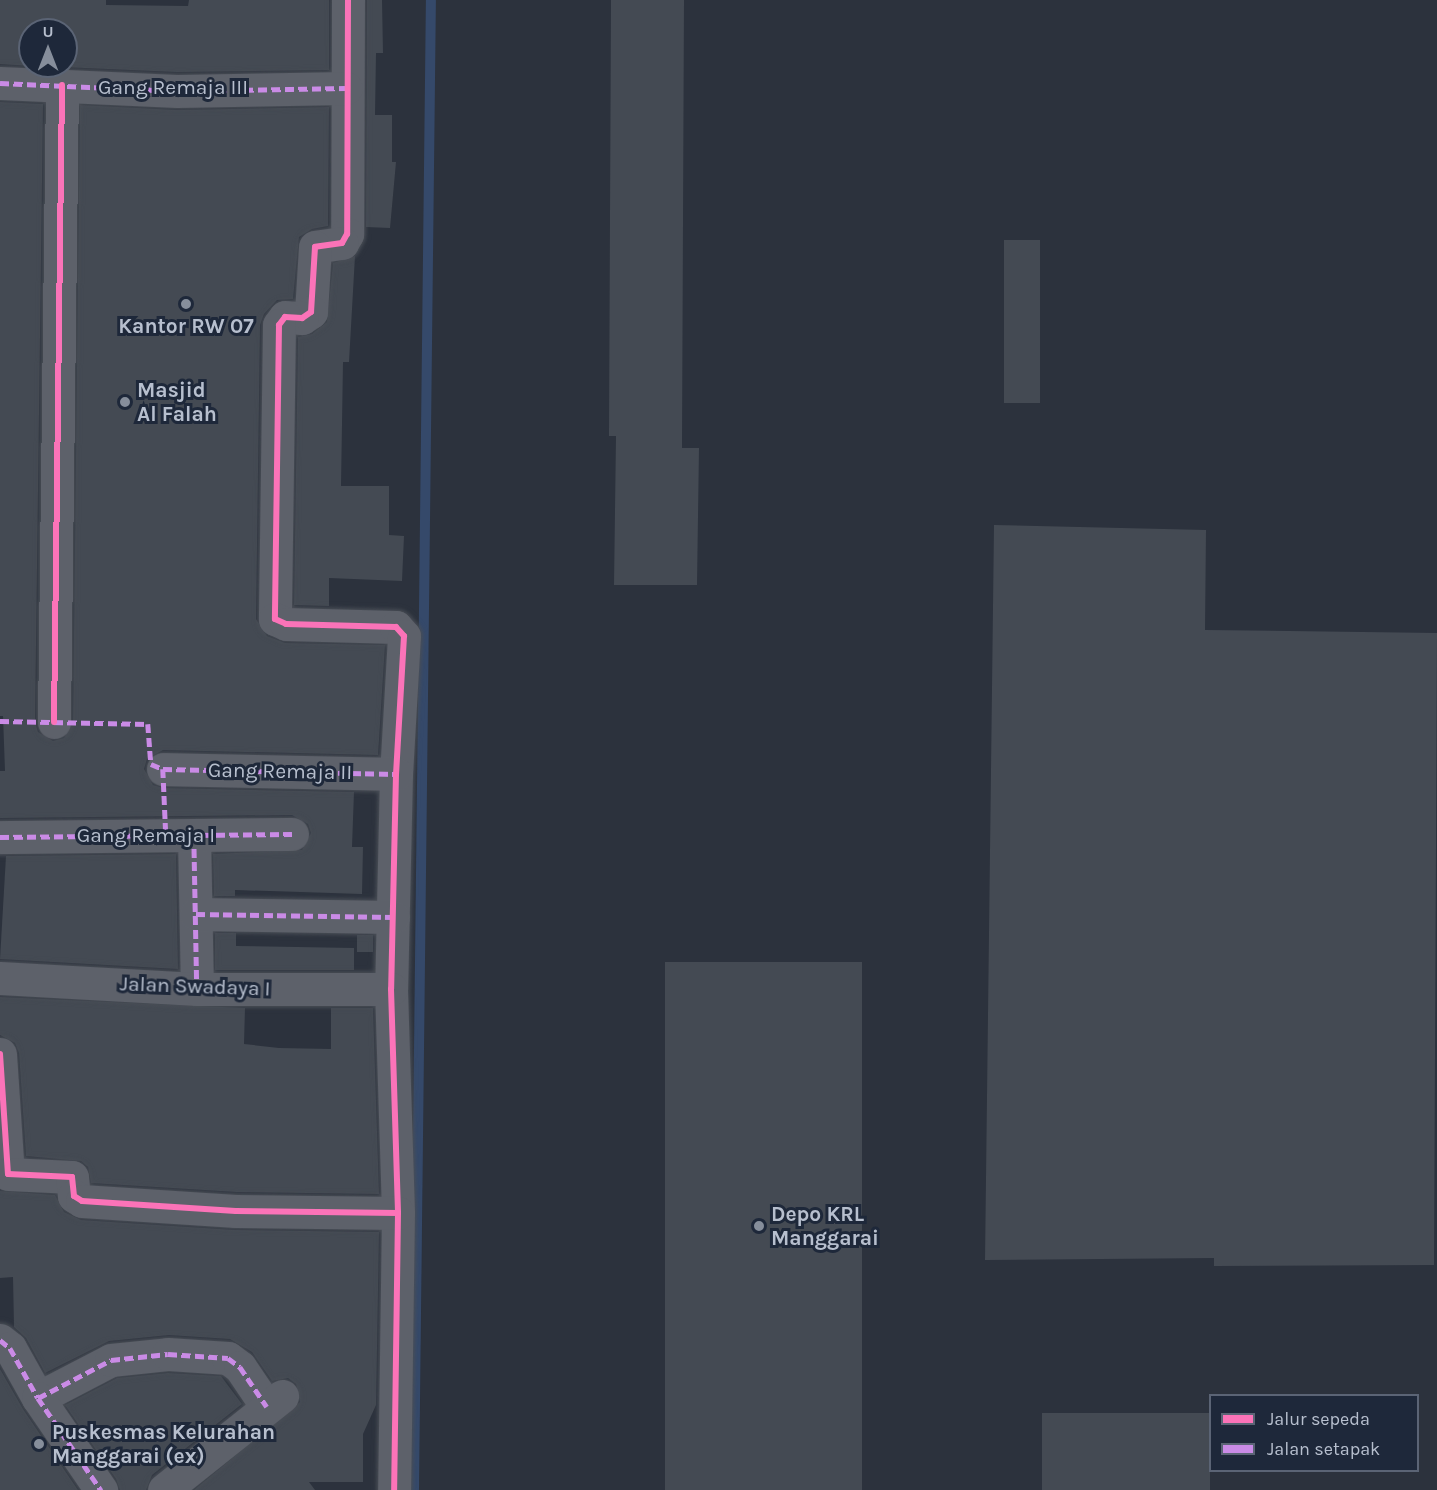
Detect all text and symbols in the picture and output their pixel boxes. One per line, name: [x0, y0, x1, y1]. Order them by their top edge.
north arrow: [18, 18, 78, 78]
text: U: [42, 22, 54, 41]
street label: Gang Remaja III: [98, 74, 248, 100]
marker: Kantor RW 07: [179, 297, 193, 311]
place label: Kantor RW 07: [118, 313, 254, 339]
place label: Masjid Al Falah: [137, 377, 217, 427]
marker: Masjid Al Falah: [118, 395, 132, 409]
street label: Gang Remaja II: [208, 757, 352, 785]
street label: Gang Remaja I: [77, 822, 215, 848]
street label: Jalan Swadaya I: [119, 971, 271, 1001]
place label: Depo KRL Manggarai: [771, 1201, 879, 1251]
marker: Depo KRL Manggarai: [752, 1219, 766, 1233]
legend: [1209, 1394, 1419, 1472]
text: Jalur sepeda: [1267, 1408, 1370, 1430]
place label: Puskesmas Kelurahan Manggarai (ex): [52, 1419, 275, 1469]
marker: Puskesmas Kelurahan Manggarai (ex): [30, 1435, 48, 1453]
text: Jalan setapak: [1267, 1438, 1380, 1460]

